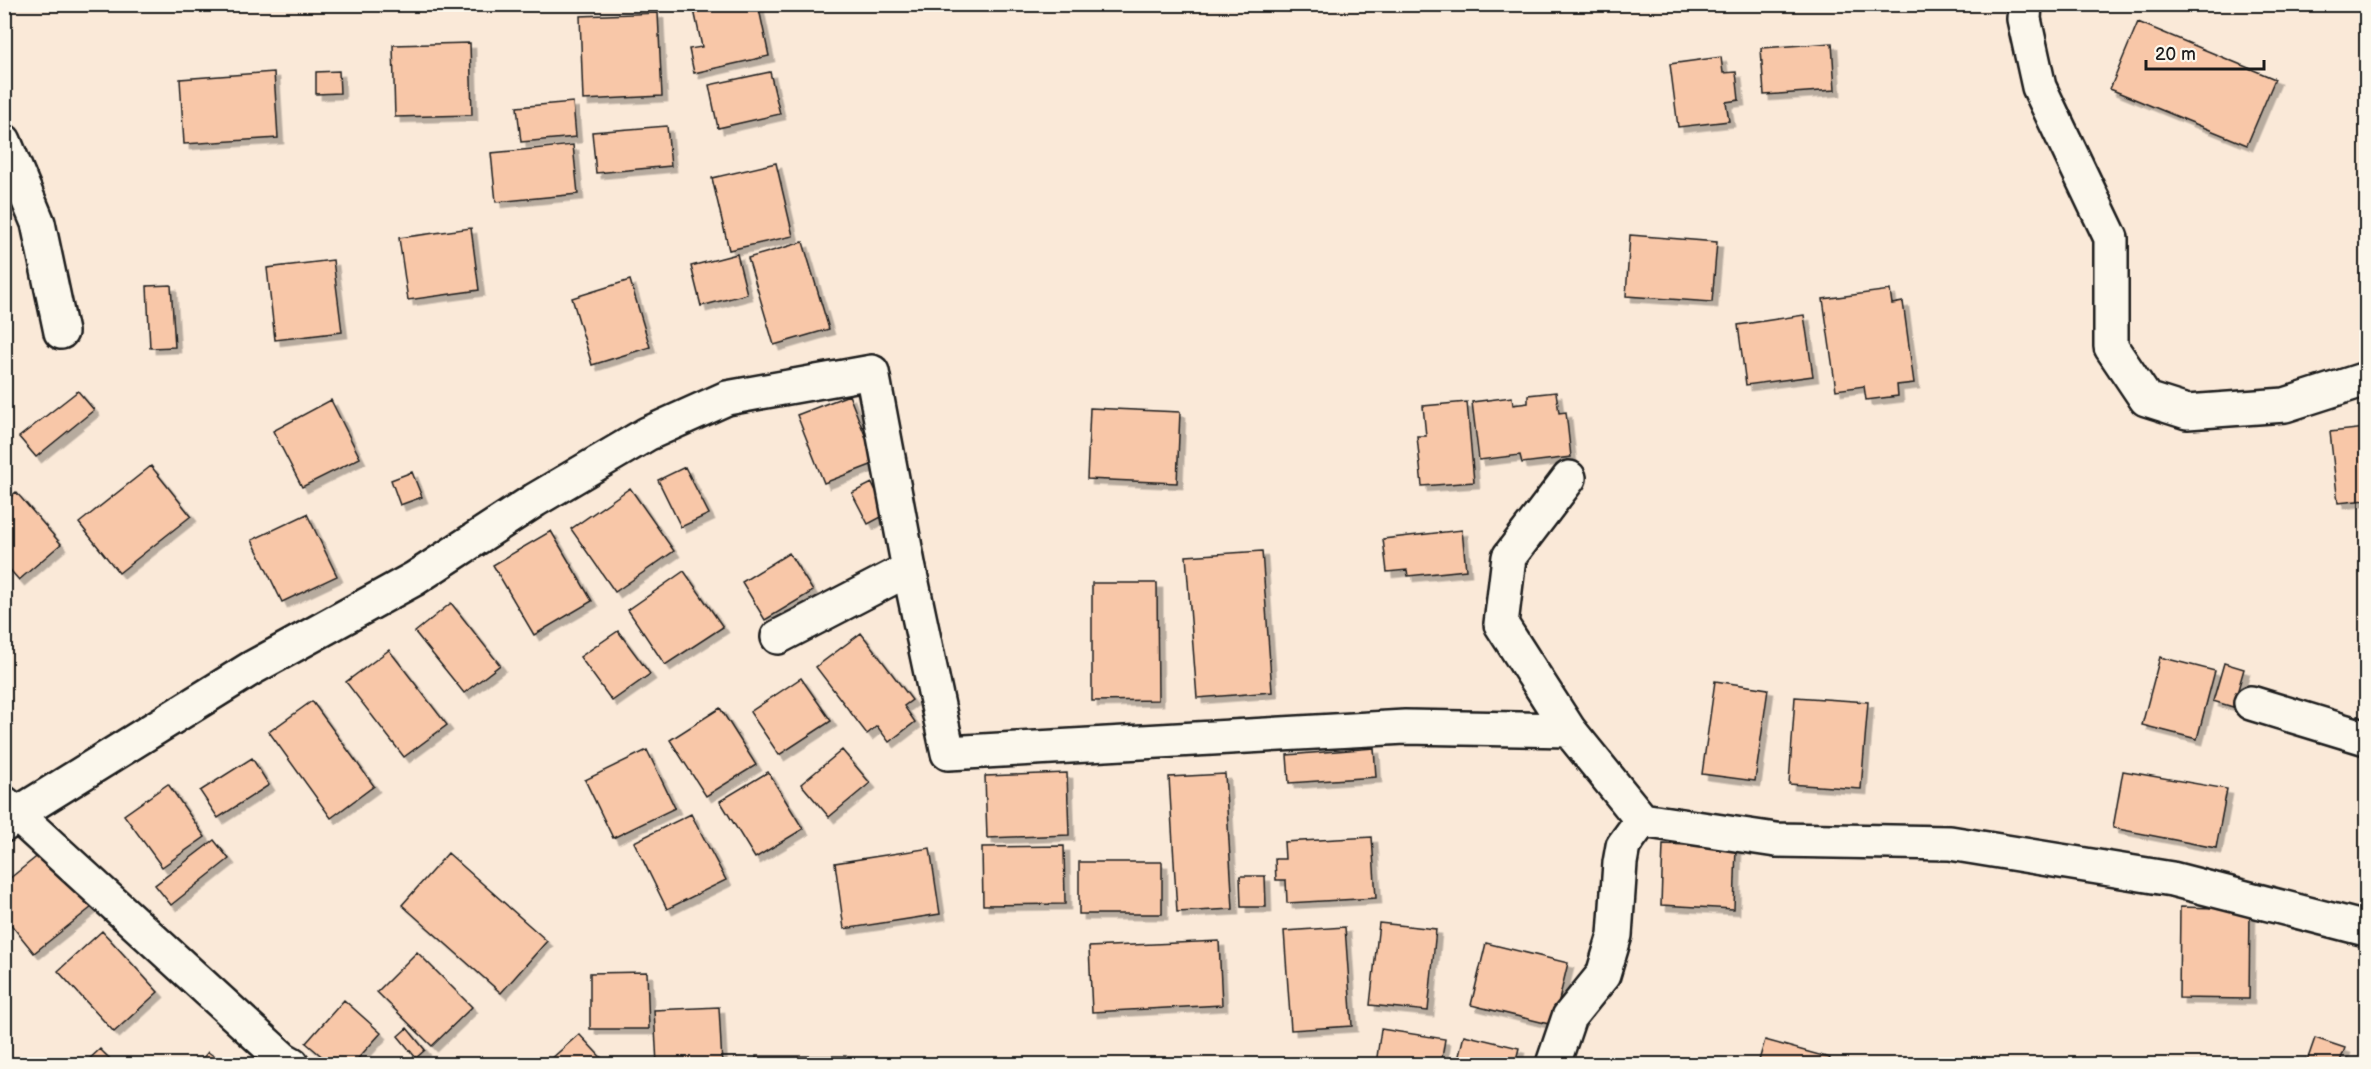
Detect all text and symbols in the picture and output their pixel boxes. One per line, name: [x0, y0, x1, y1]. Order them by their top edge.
scale bar: [2146, 33, 2264, 71]
text: 20 m: [2155, 44, 2196, 65]

